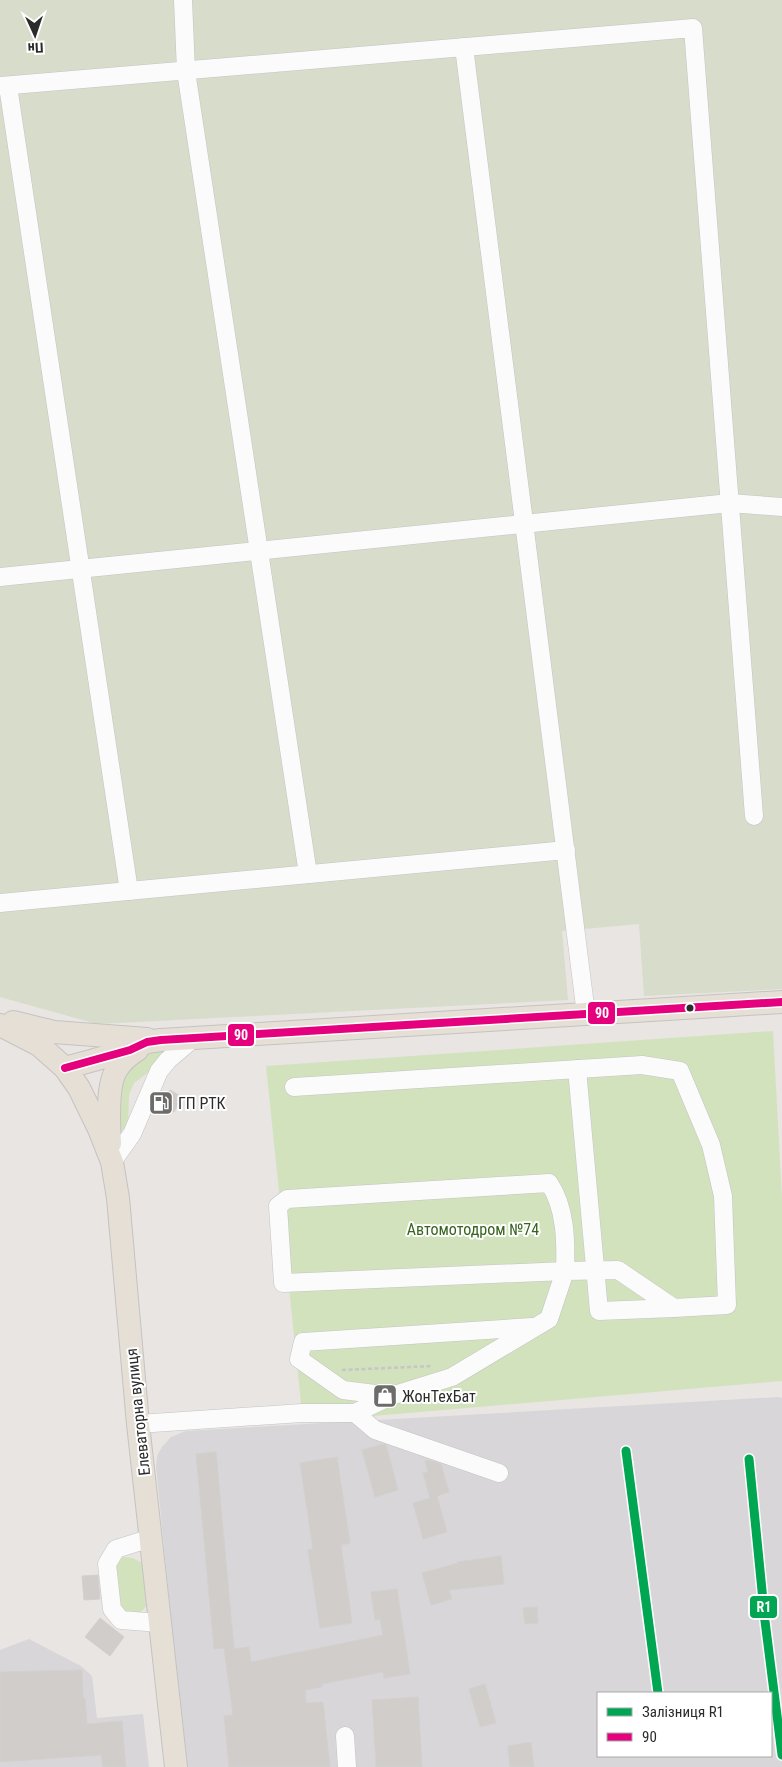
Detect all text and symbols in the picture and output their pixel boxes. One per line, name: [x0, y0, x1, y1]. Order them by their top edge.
north arrow: [10, 10, 60, 60]
text: Пн: [27, 40, 44, 56]
line badge: 90: [587, 1001, 616, 1025]
unlabelled marker: [685, 1003, 695, 1013]
text: 90: [595, 1005, 609, 1021]
line badge: 90: [227, 1023, 255, 1047]
text: 90: [234, 1027, 248, 1043]
fuel station icon: ГП РТК: [148, 1090, 174, 1116]
place label: ГП РТК: [178, 1094, 226, 1113]
park label: Автомотодром №74: [407, 1220, 539, 1239]
street label: Елеваторна вулиця: [122, 1347, 154, 1477]
shop icon: ЖонТехБат: [372, 1383, 398, 1409]
place label: ЖонТехБат: [402, 1387, 476, 1406]
line badge: R1: [749, 1595, 778, 1619]
text: R1: [757, 1599, 771, 1615]
legend: [597, 1692, 772, 1757]
text: Залізниця R1: [642, 1703, 724, 1721]
text: 90: [642, 1728, 657, 1746]

